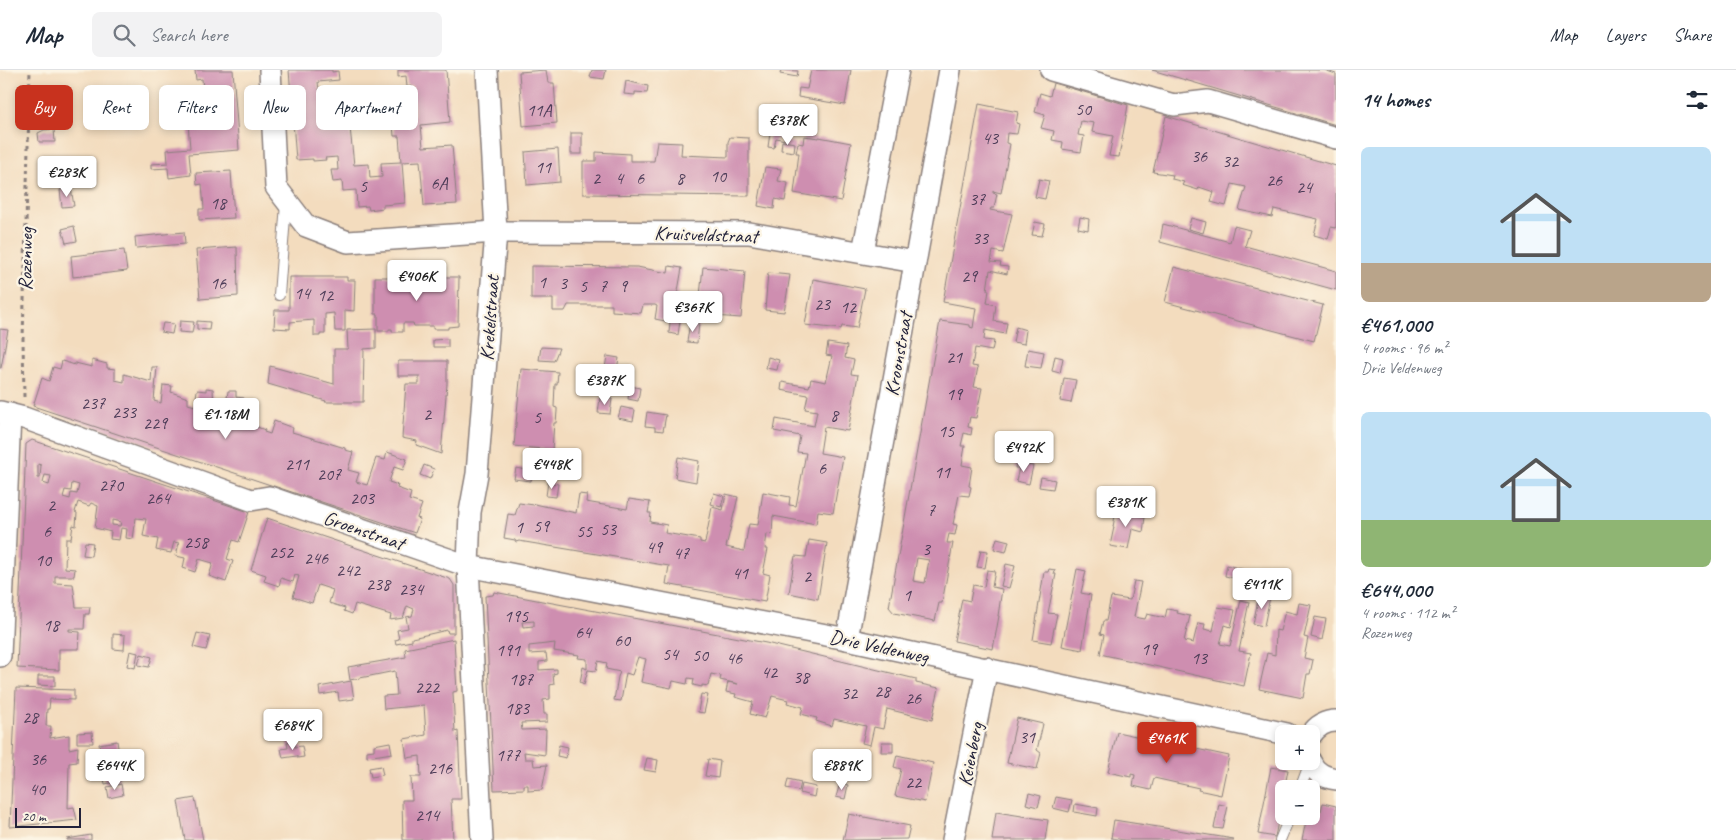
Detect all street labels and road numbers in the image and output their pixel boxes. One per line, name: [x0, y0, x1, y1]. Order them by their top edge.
street label: Kruisveldstraat: [654, 220, 762, 249]
street label: Rozenweg: [12, 226, 39, 291]
street label: Krekelstraat: [474, 272, 505, 361]
street label: Kroonstraat: [879, 307, 919, 398]
street label: Groenstraat: [320, 505, 411, 557]
street label: Drie Veldenweg: [827, 624, 933, 670]
street label: Keienberg: [952, 719, 989, 788]

